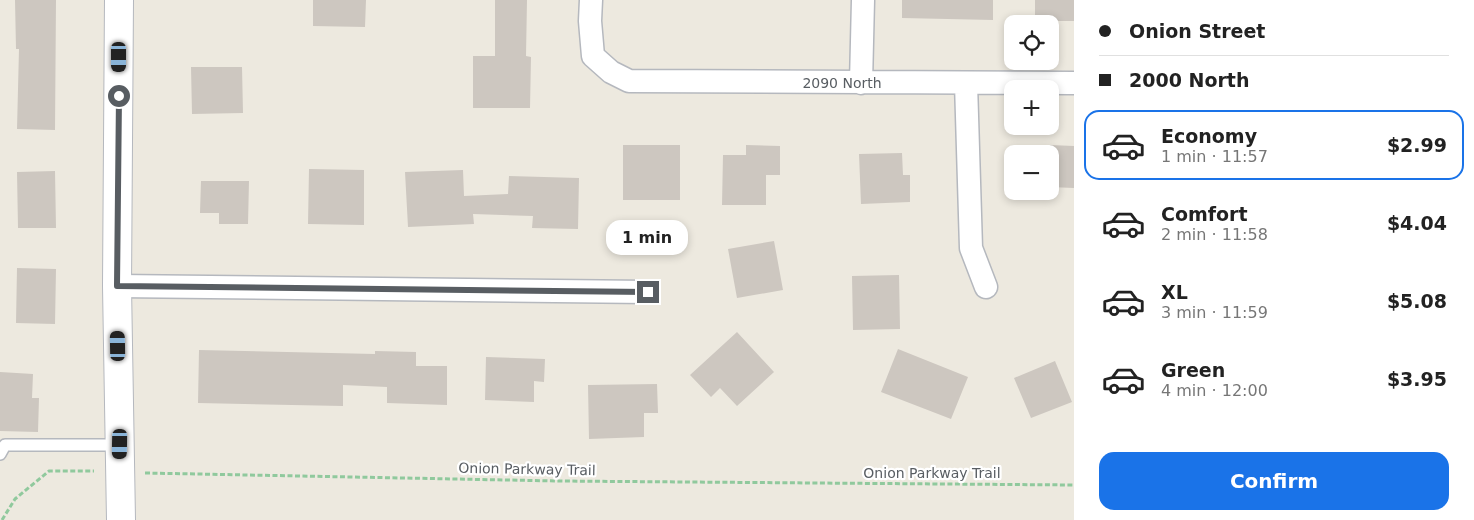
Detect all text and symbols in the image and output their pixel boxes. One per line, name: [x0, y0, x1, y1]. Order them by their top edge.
map controls: [1004, 15, 1059, 200]
button: locate: [1004, 15, 1059, 70]
text: Onion Street: [1129, 20, 1265, 42]
car: [111, 42, 126, 72]
text: 2000 North: [1129, 69, 1249, 91]
street label: 2090 North: [802, 75, 882, 91]
button: +: [1004, 80, 1059, 135]
route start: [108, 85, 130, 107]
icon: car: [1101, 123, 1146, 168]
text: Economy: [1161, 125, 1257, 147]
text: $2.99: [1387, 134, 1447, 156]
button: −: [1004, 145, 1059, 200]
text: 1 min · 11:57: [1161, 147, 1268, 166]
icon: car: [1101, 201, 1146, 246]
text: Comfort: [1161, 203, 1248, 225]
text: $4.04: [1387, 212, 1447, 234]
callout: 1 min: [607, 220, 689, 254]
text: 2 min · 11:58: [1161, 225, 1268, 244]
text: 1 min: [622, 228, 672, 247]
icon: car: [1101, 279, 1146, 324]
route end: [637, 281, 659, 303]
text: XL: [1161, 281, 1188, 303]
text: $5.08: [1387, 290, 1447, 312]
text: 3 min · 11:59: [1161, 303, 1268, 322]
car: [110, 331, 125, 361]
icon: car: [1101, 357, 1146, 402]
text: Green: [1161, 359, 1225, 381]
text: $3.95: [1387, 368, 1447, 390]
text: 4 min · 12:00: [1161, 381, 1268, 400]
car: [112, 429, 127, 459]
button: Confirm: [1099, 452, 1449, 510]
street label: Onion Parkway Trail: [458, 460, 596, 478]
street label: Onion Parkway Trail: [863, 465, 1001, 481]

